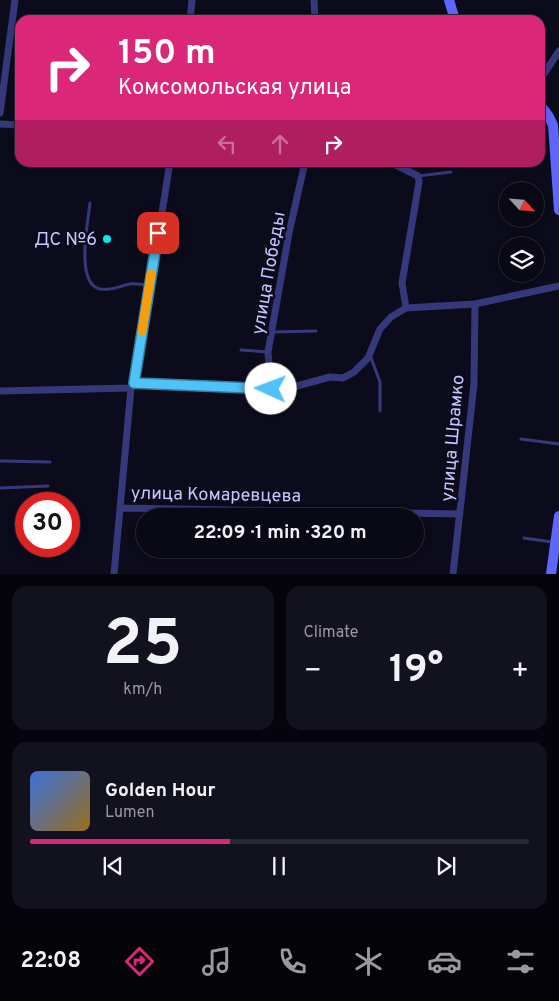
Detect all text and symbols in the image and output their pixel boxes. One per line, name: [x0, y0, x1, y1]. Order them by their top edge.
text: 150 m: [118, 32, 216, 76]
icon: right: [35, 35, 100, 100]
text: Комсомольская улица: [118, 75, 351, 102]
icon: left: [213, 130, 241, 158]
icon: ahead: [266, 130, 294, 158]
icon: right: [319, 130, 347, 158]
north arrow: [499, 182, 544, 228]
map controls: [499, 182, 544, 282]
street label: улица Победы: [247, 210, 292, 337]
pin: [137, 212, 179, 254]
icon: arrive: [144, 219, 172, 247]
place label: ДС №6: [34, 229, 97, 252]
marker: ДС №6: [101, 233, 113, 245]
button: layers: [499, 237, 544, 282]
position arrow: [244, 362, 296, 414]
street label: улица Шрамко: [436, 374, 470, 503]
street label: улица Комаревцева: [131, 483, 301, 508]
speed limit sign: 30: [15, 492, 80, 557]
text: 22:09 · 1 min · 320 m: [193, 521, 367, 545]
text: 25: [103, 606, 182, 688]
text: Climate: [304, 623, 358, 643]
text: 19°: [389, 647, 443, 696]
text: −: [304, 654, 322, 690]
text: +: [511, 654, 529, 690]
text: km/h: [123, 680, 162, 700]
text: Golden Hour: [105, 779, 216, 803]
text: Lumen: [105, 803, 155, 823]
icon: previous: [99, 852, 127, 880]
icon: pause: [265, 852, 293, 880]
icon: next: [432, 852, 460, 880]
icon: directions: [122, 944, 157, 979]
icon: music: [199, 944, 234, 979]
icon: phone: [275, 944, 310, 979]
icon: climate: [351, 944, 386, 979]
icon: car: [427, 944, 462, 979]
icon: filters: [503, 944, 538, 979]
text: 22:08: [21, 948, 81, 975]

